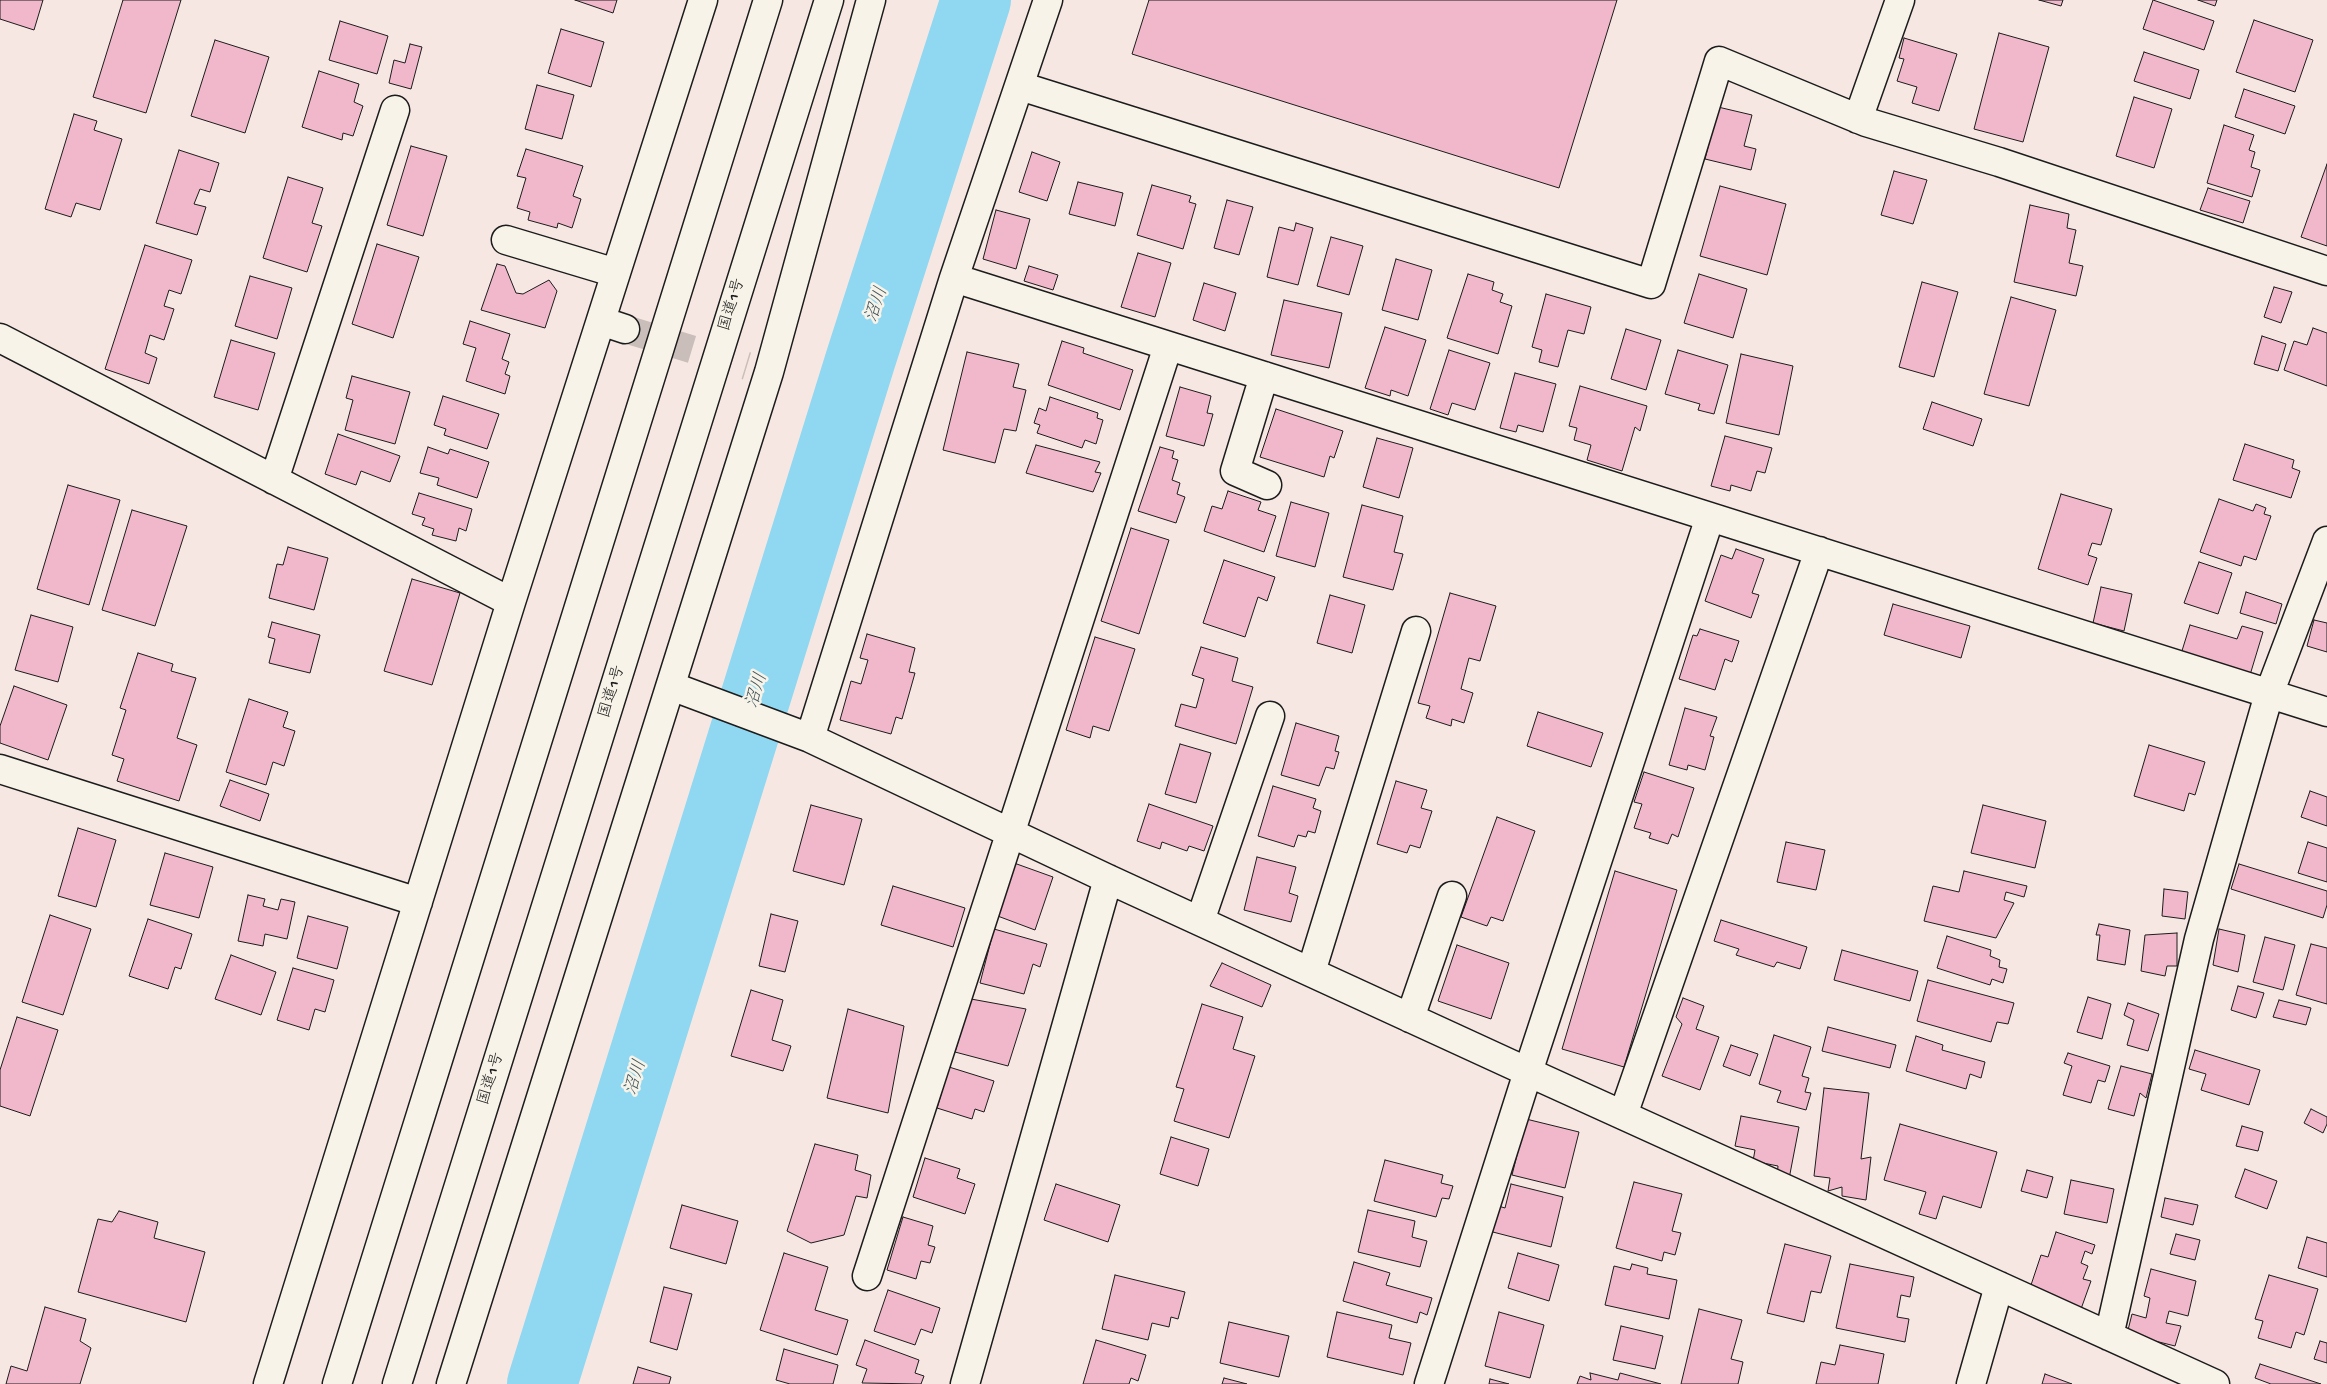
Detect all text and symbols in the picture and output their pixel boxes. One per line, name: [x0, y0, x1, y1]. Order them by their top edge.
street label: 国道1号: [716, 276, 750, 334]
water label: 沼川: [862, 285, 894, 325]
street label: 国道1号: [596, 663, 630, 721]
water label: 沼川: [742, 671, 774, 711]
street label: 国道1号: [475, 1050, 509, 1108]
water label: 沼川: [621, 1058, 653, 1098]

